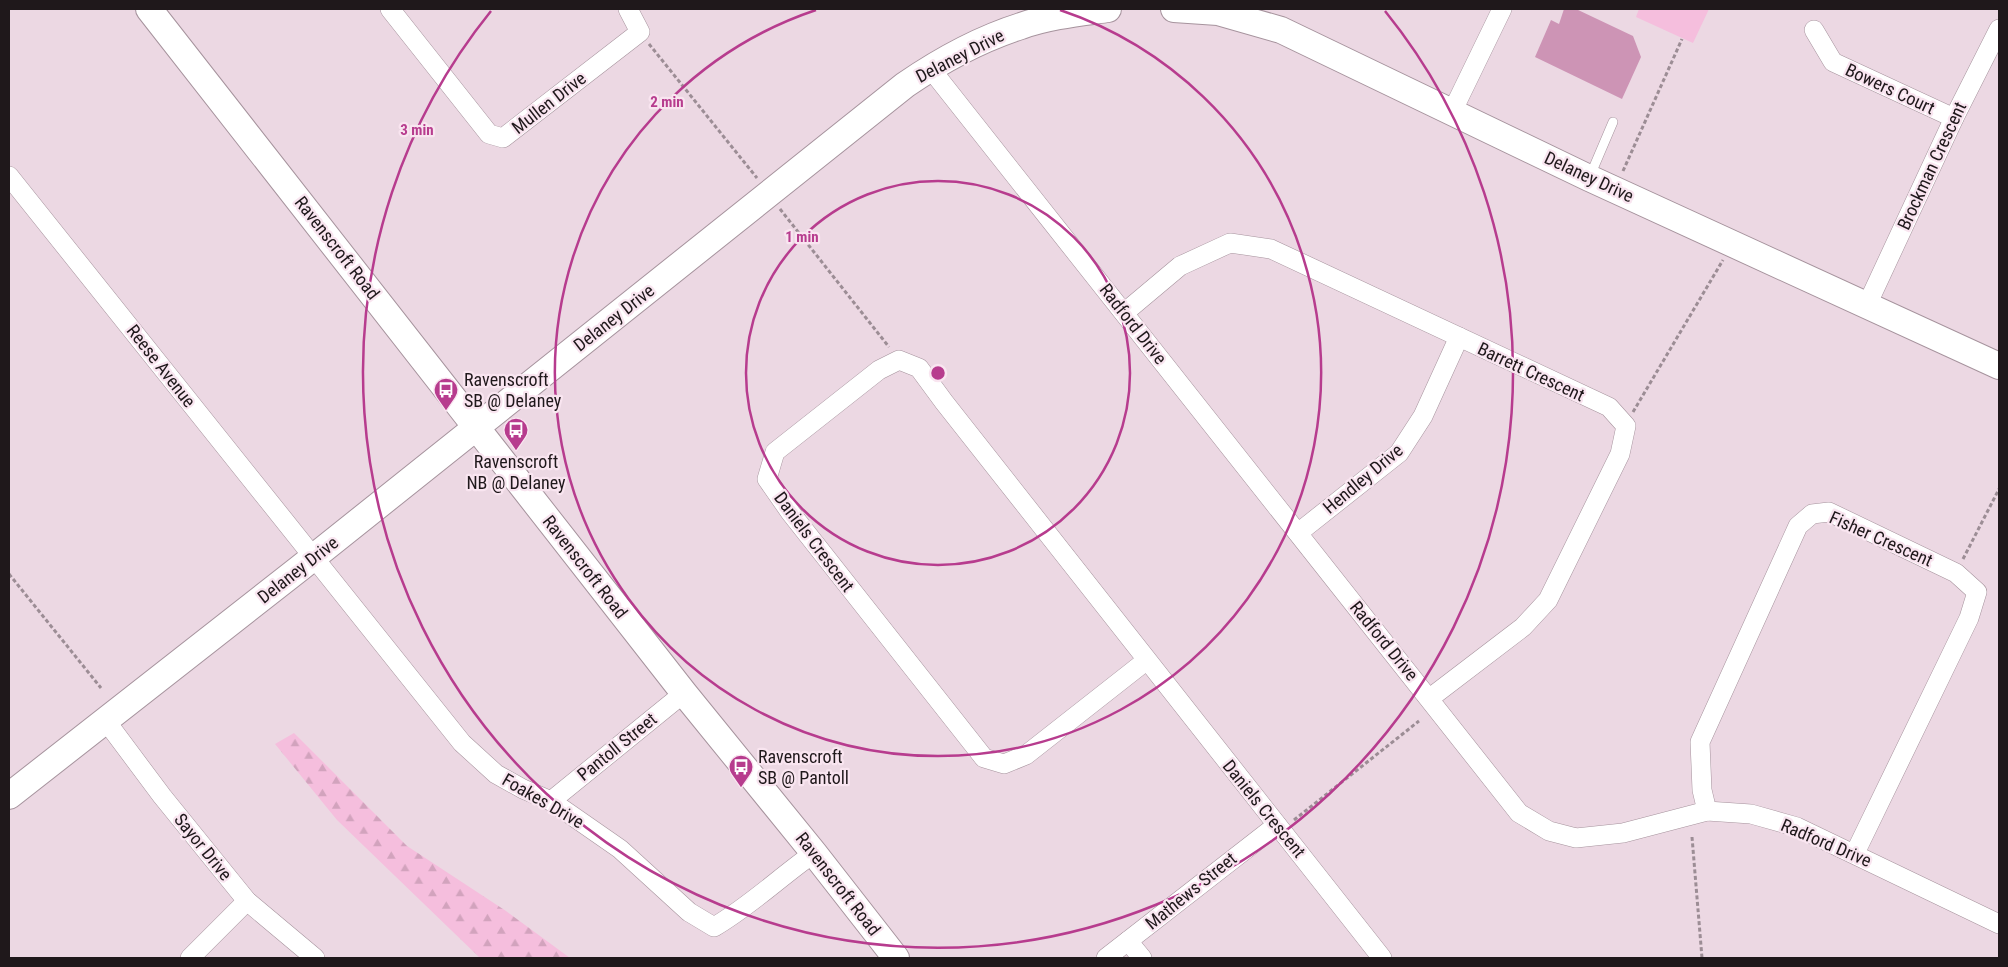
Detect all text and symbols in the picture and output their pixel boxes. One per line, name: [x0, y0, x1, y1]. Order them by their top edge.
street label: Delaney Drive: [912, 24, 1007, 87]
street label: Bowers Court: [1842, 59, 1938, 118]
street label: Mullen Drive: [508, 67, 590, 138]
text: 2 min: [650, 93, 684, 111]
street label: Brockman Crescent: [1893, 99, 1970, 233]
text: 3 min: [400, 121, 434, 139]
street label: Delaney Drive: [1541, 147, 1637, 206]
street label: Ravenscroft Road: [291, 192, 384, 303]
text: 1 min: [785, 228, 819, 246]
street label: Radford Drive: [1096, 279, 1171, 368]
street label: Delaney Drive: [569, 280, 658, 355]
street label: Reese Avenue: [123, 320, 200, 411]
street label: Barrett Crescent: [1474, 338, 1588, 405]
centre of rings: [929, 364, 947, 382]
place label: Ravenscroft SB @ Delaney: [464, 369, 562, 411]
bus stop icon: Ravenscroft SB @ Delaney: [433, 377, 459, 411]
bus stop icon: Ravenscroft NB @ Delaney: [503, 417, 529, 451]
street label: Hendley Drive: [1319, 439, 1407, 518]
place label: Ravenscroft NB @ Delaney: [466, 451, 566, 493]
street label: Daniels Crescent: [770, 488, 859, 596]
street label: Fisher Crescent: [1826, 506, 1936, 571]
street label: Ravenscroft Road: [539, 511, 632, 622]
street label: Delaney Drive: [253, 532, 342, 607]
street label: Radford Drive: [1346, 597, 1423, 685]
street label: Pantoll Street: [573, 708, 661, 785]
place label: Ravenscroft SB @ Pantoll: [758, 746, 849, 788]
bus stop icon: Ravenscroft SB @ Pantoll: [728, 754, 754, 788]
street label: Daniels Crescent: [1219, 756, 1310, 862]
street label: Foakes Drive: [499, 769, 588, 832]
street label: Sayor Drive: [170, 809, 237, 884]
street label: Radford Drive: [1778, 814, 1875, 871]
street label: Ravenscroft Road: [792, 828, 885, 939]
street label: Mathews Street: [1141, 848, 1240, 934]

